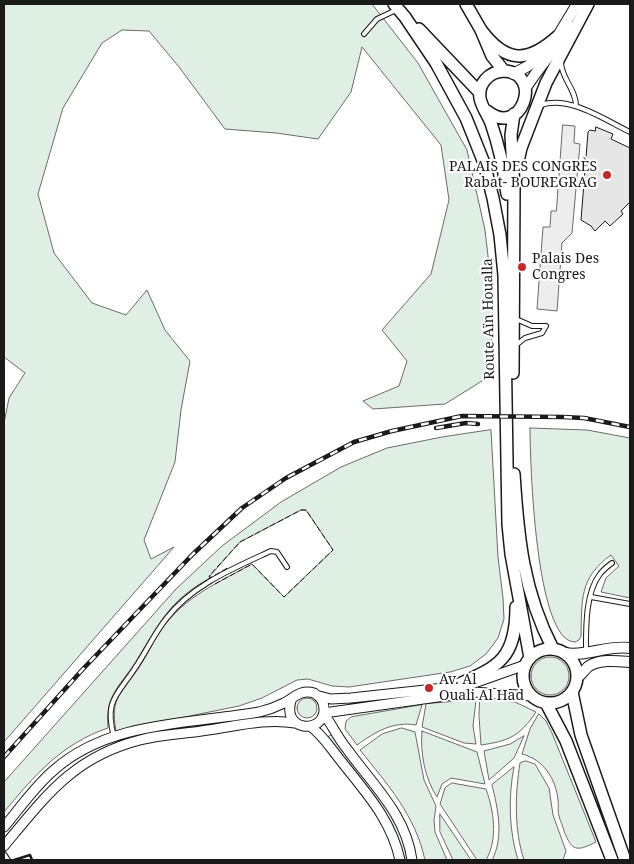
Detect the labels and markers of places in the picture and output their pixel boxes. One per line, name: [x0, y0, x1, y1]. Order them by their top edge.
place label: PALAIS DES CONGRÈS Rabat- BOUREGRAG: [449, 159, 597, 192]
marker: PALAIS DES CONGRÈS Rabat- BOUREGRAG: [601, 169, 613, 181]
place label: Palais Des Congres: [532, 251, 599, 284]
marker: Palais Des Congres: [516, 261, 528, 273]
place label: Av. Al Ouali Al Had: [439, 672, 524, 704]
marker: Av. Al Ouali Al Had: [423, 682, 435, 694]

